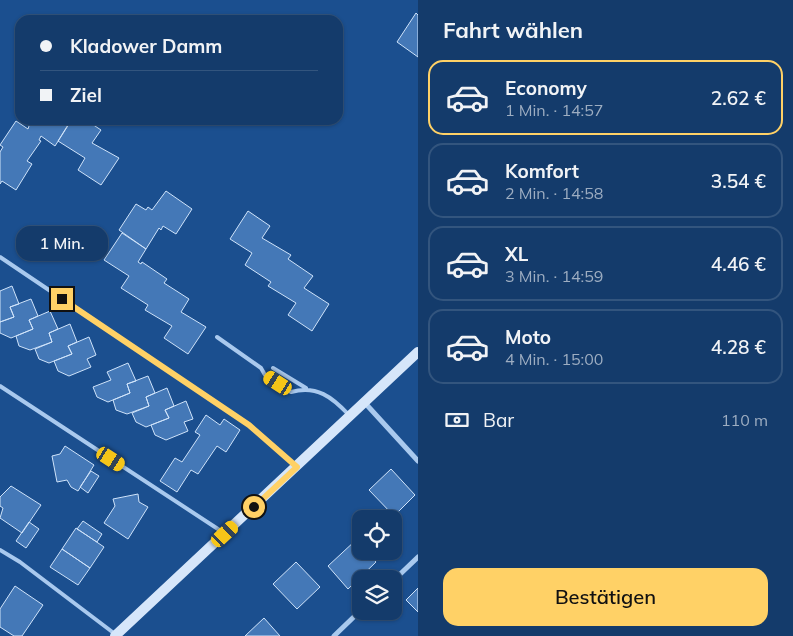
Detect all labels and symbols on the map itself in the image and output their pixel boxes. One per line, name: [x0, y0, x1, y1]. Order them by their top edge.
callout: 1 Min.: [16, 226, 108, 262]
route end: [51, 288, 73, 310]
car: [261, 369, 294, 397]
car: [94, 445, 127, 473]
route start: [243, 496, 265, 518]
car: [208, 518, 241, 550]

